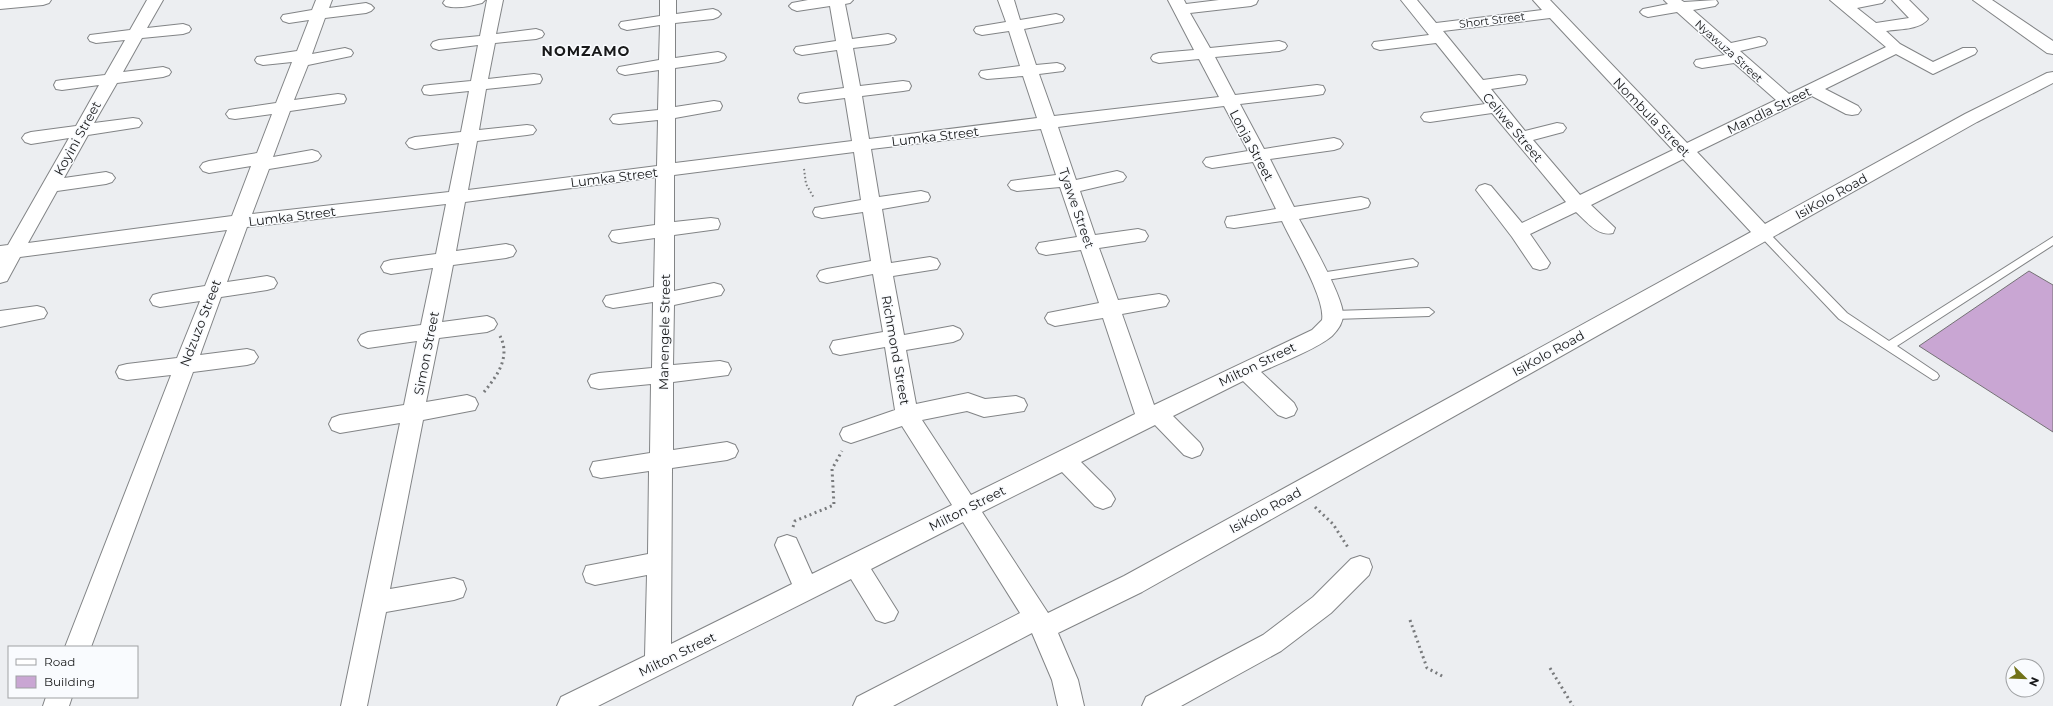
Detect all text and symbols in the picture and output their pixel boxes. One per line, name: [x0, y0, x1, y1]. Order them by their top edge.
street label: Short Street: [1458, 9, 1526, 31]
street label: Nyawuza Street: [1692, 17, 1766, 85]
district label: NOMZAMO: [542, 42, 630, 60]
street label: Nombula Street: [1610, 74, 1694, 160]
street label: Mandla Street: [1724, 83, 1814, 137]
street label: Celiwe Street: [1479, 89, 1547, 165]
street label: Koyini Street: [50, 98, 104, 178]
street label: Lonja Street: [1227, 107, 1277, 183]
street label: Lumka Street: [890, 123, 980, 149]
street label: Lumka Street: [569, 164, 659, 190]
street label: Tyawe Street: [1056, 166, 1098, 250]
street label: IsiKolo Road: [1792, 170, 1870, 222]
street label: Lumka Street: [247, 203, 337, 229]
street label: Manengele Street: [655, 274, 673, 390]
street label: Ndzuzo Street: [176, 277, 224, 369]
street label: Richmond Street: [878, 294, 914, 406]
street label: Simon Street: [410, 310, 442, 396]
street label: IsiKolo Road: [1509, 327, 1587, 379]
street label: Milton Street: [1216, 338, 1298, 390]
street label: Milton Street: [926, 482, 1008, 534]
street label: IsiKolo Road: [1226, 484, 1304, 536]
street label: Milton Street: [636, 628, 718, 680]
legend: [8, 646, 138, 698]
text: Road: [44, 654, 75, 669]
north arrow: [2005, 658, 2045, 698]
text: Building: [44, 674, 95, 689]
text: N: [2026, 675, 2042, 689]

